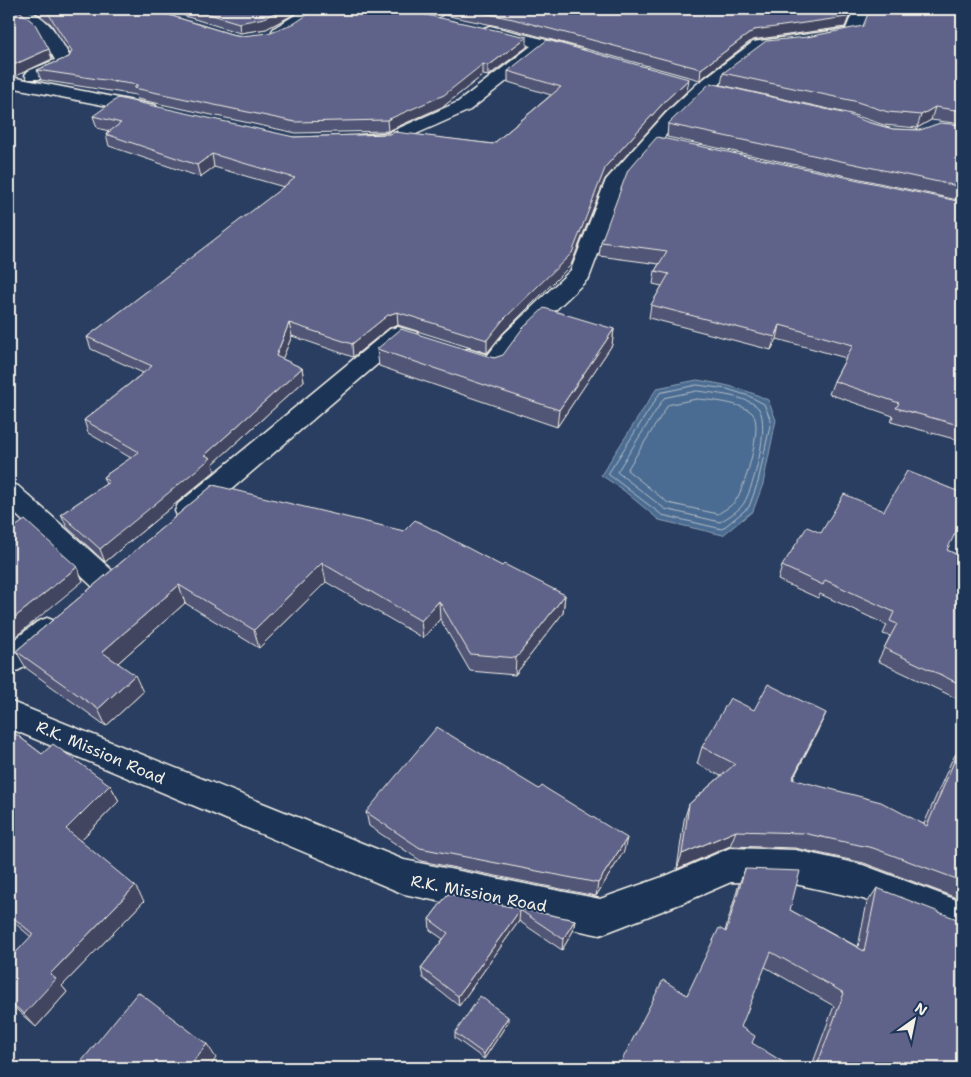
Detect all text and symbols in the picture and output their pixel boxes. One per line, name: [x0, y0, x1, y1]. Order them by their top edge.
street label: R.K. Mission Road: [33, 716, 168, 789]
street label: R.K. Mission Road: [409, 870, 549, 917]
north arrow: [888, 994, 938, 1044]
text: N: [912, 999, 931, 1020]

